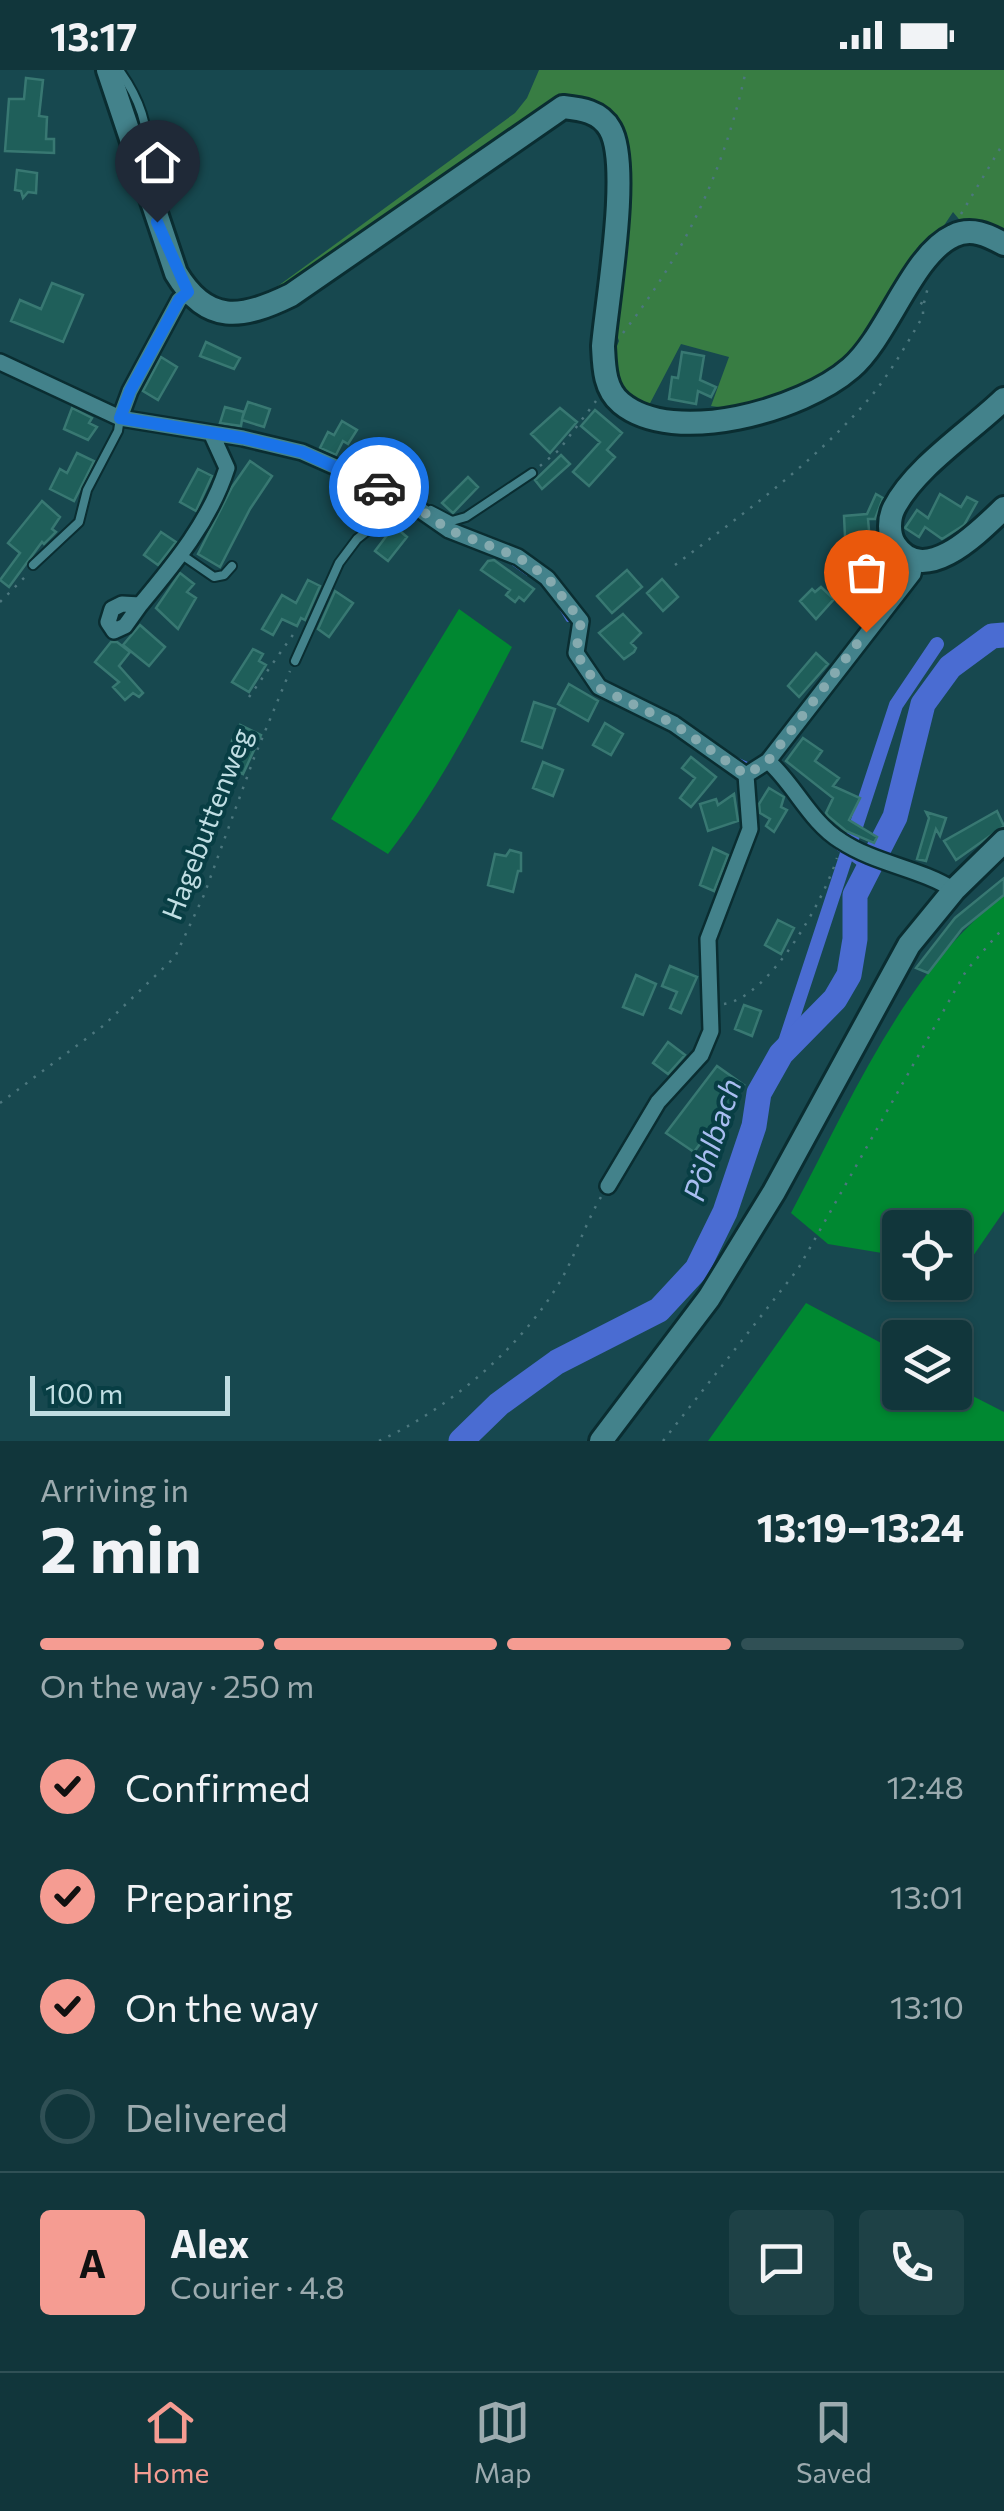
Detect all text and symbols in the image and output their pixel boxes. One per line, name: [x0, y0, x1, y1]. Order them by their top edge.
text: 13:17: [50, 12, 137, 59]
pin: [115, 120, 200, 223]
icon: home: [130, 135, 185, 190]
courier: [329, 437, 429, 537]
icon: car: [352, 460, 407, 515]
pin: [824, 530, 909, 633]
icon: bag: [839, 545, 894, 600]
street label: Hagebuttenweg: [154, 723, 258, 924]
water label: Pöhlbach: [673, 1073, 748, 1205]
map controls: [882, 1210, 972, 1410]
button: locate: [882, 1210, 972, 1300]
button: layers: [882, 1320, 972, 1410]
scale bar: [30, 1371, 230, 1416]
text: 100 m: [45, 1376, 123, 1410]
text: Arriving in: [40, 1469, 189, 1509]
text: 13:19–13:24: [757, 1503, 964, 1550]
text: 2 min: [40, 1507, 202, 1586]
text: On the way · 250 m: [40, 1665, 314, 1705]
icon: check: [40, 1759, 95, 1814]
text: Confirmed: [125, 1763, 311, 1810]
text: 12:48: [886, 1766, 964, 1806]
icon: check: [40, 1869, 95, 1924]
text: Preparing: [125, 1873, 293, 1920]
text: 13:01: [890, 1876, 964, 1916]
icon: check: [40, 1979, 95, 2034]
text: On the way: [125, 1983, 319, 2030]
text: 13:10: [890, 1986, 964, 2026]
text: Delivered: [125, 2093, 288, 2140]
button: chat: [729, 2210, 834, 2315]
button: phone: [859, 2210, 964, 2315]
text: Alex: [170, 2219, 249, 2266]
text: A: [79, 2239, 106, 2286]
text: Courier · 4.8: [170, 2266, 345, 2306]
tab: Home: [132, 2395, 209, 2489]
tab: Map: [474, 2395, 532, 2489]
tab: Saved: [796, 2395, 872, 2489]

